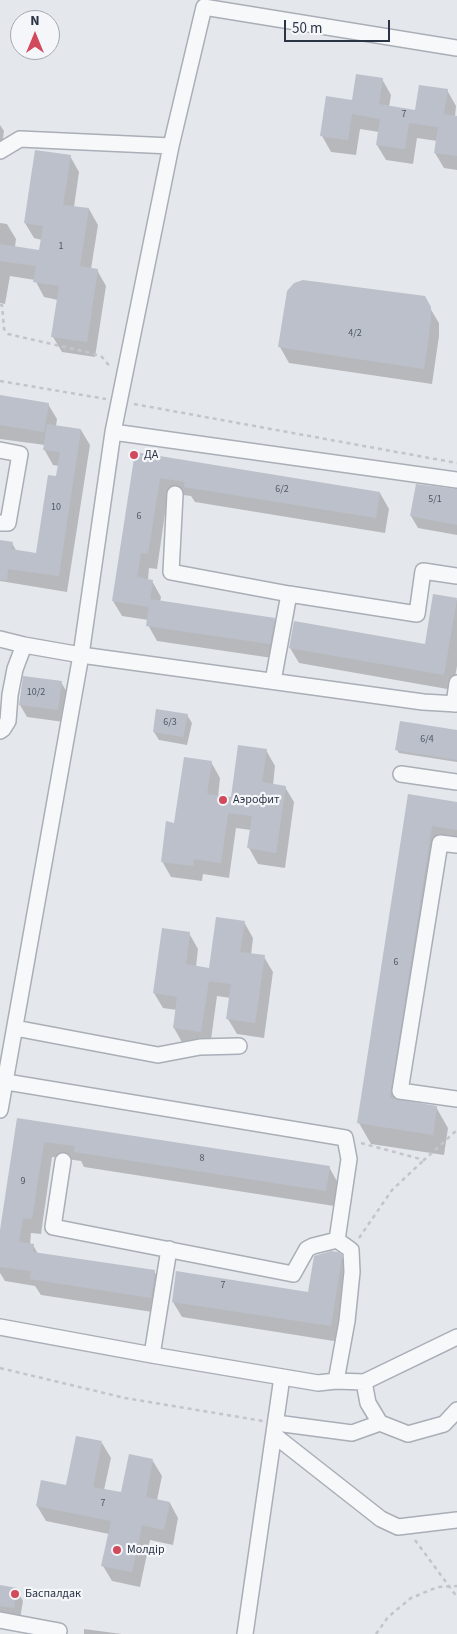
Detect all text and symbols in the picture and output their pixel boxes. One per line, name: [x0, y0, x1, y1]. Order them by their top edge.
north arrow: [10, 10, 60, 60]
scale bar: [287, 10, 393, 42]
text: N: [30, 11, 40, 31]
text: 50 m: [292, 18, 322, 39]
house number: 7: [402, 109, 406, 121]
house number: 1: [59, 241, 63, 253]
house number: 4/2: [348, 328, 362, 340]
place label: ДА: [144, 448, 158, 462]
marker: ДА: [128, 449, 140, 461]
house number: 6/2: [275, 484, 289, 496]
house number: 5/1: [428, 494, 442, 506]
house number: 10: [51, 502, 61, 514]
house number: 6: [137, 511, 141, 523]
house number: 10/2: [27, 687, 45, 699]
house number: 6/3: [163, 717, 177, 729]
house number: 6/4: [420, 734, 434, 746]
place label: Аэрофит: [233, 793, 280, 807]
marker: Аэрофит: [217, 794, 229, 806]
house number: 6: [394, 957, 398, 969]
house number: 8: [200, 1153, 204, 1165]
house number: 9: [21, 1176, 25, 1188]
house number: 7: [221, 1280, 225, 1292]
house number: 7: [101, 1498, 105, 1510]
place label: Молдiр: [127, 1543, 165, 1557]
marker: Молдiр: [111, 1544, 123, 1556]
place label: Баспалдак: [25, 1587, 81, 1601]
marker: Баспалдак: [9, 1588, 21, 1600]

